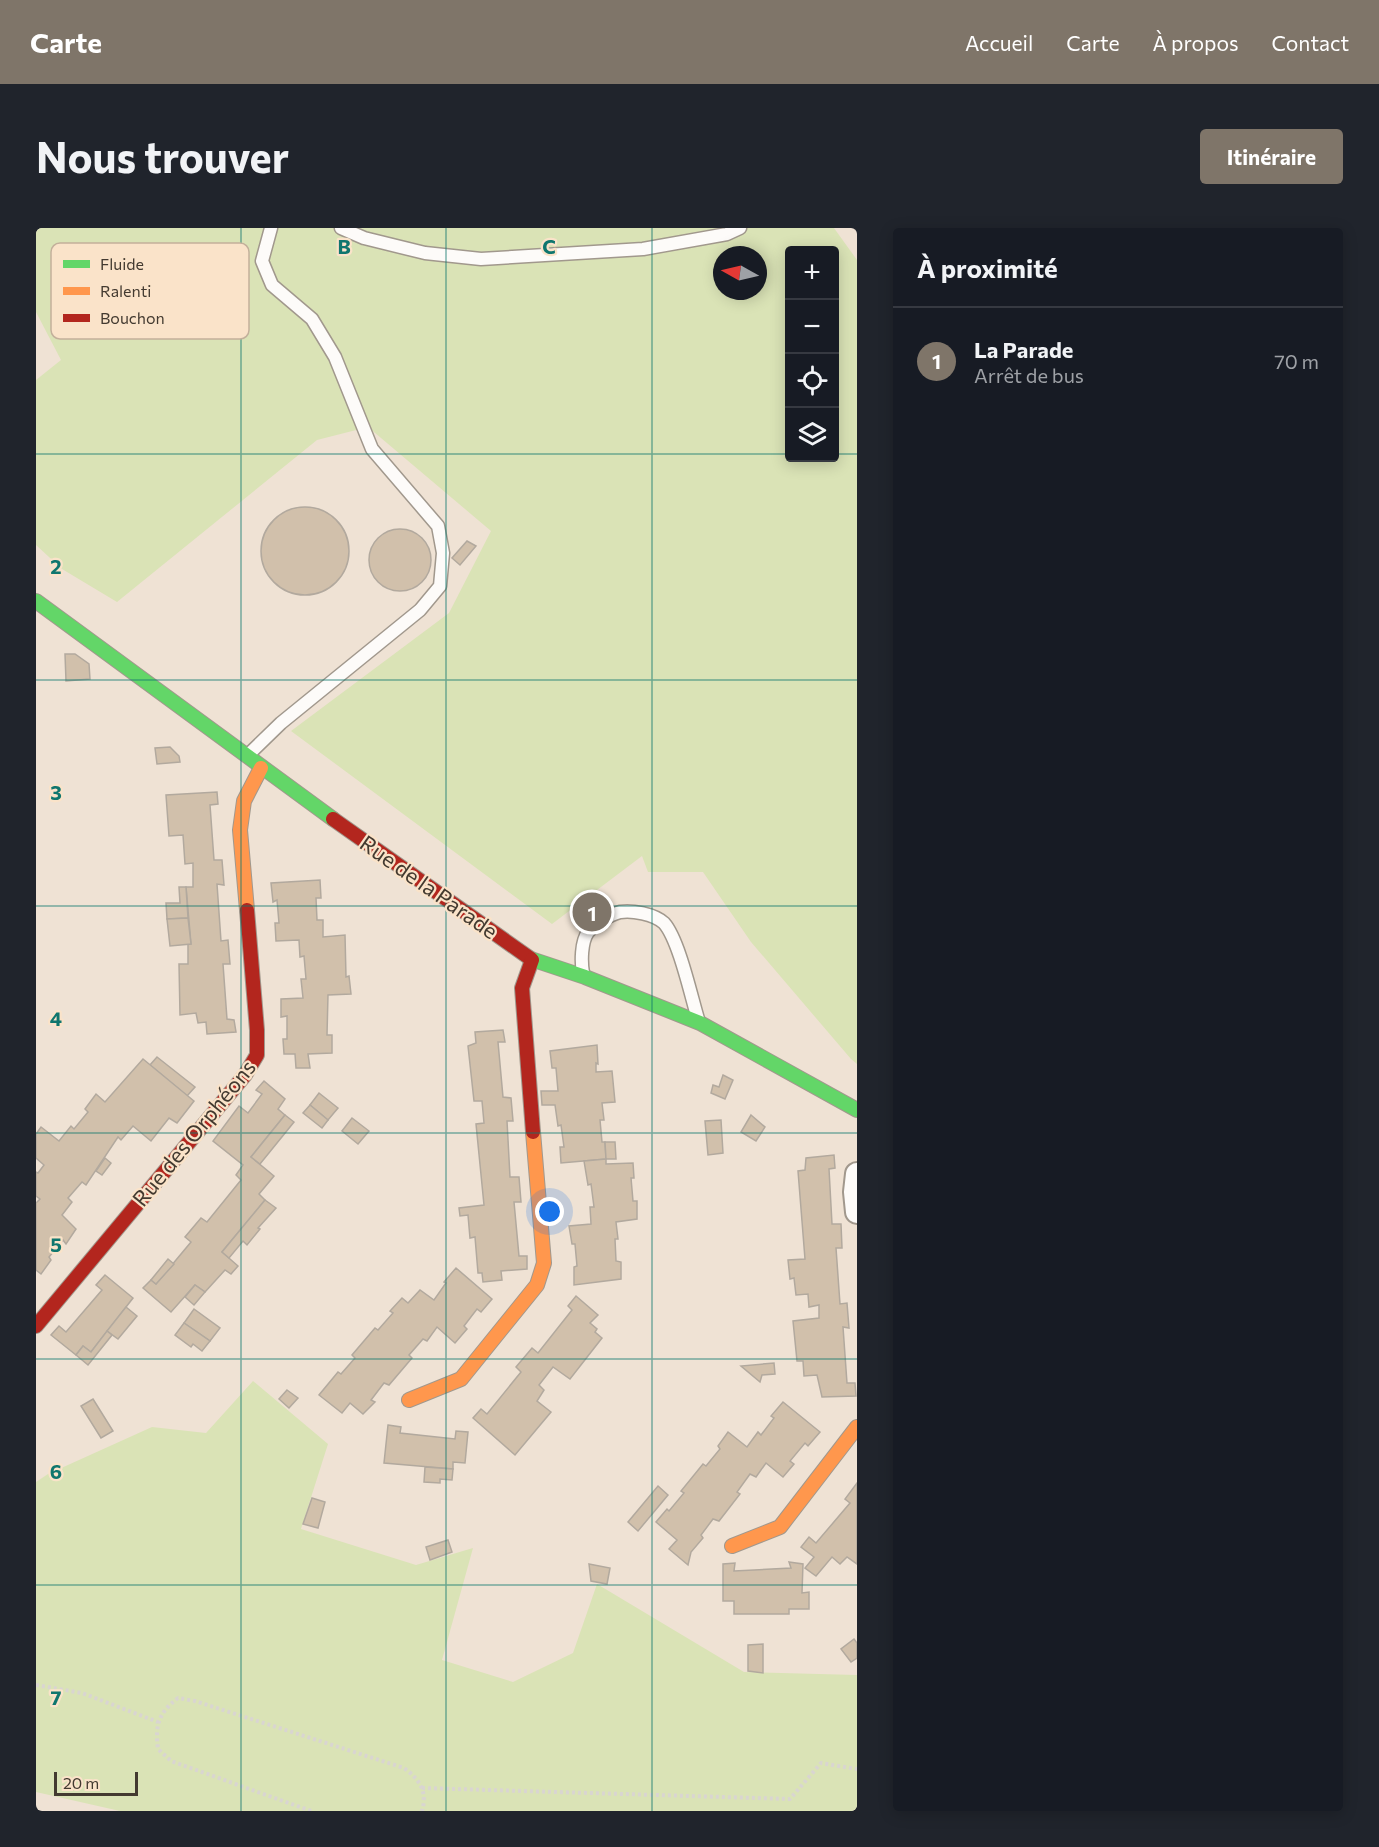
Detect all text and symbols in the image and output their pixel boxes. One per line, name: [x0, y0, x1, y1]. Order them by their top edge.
text: Carte: [30, 25, 102, 59]
text: Accueil: [965, 30, 1033, 55]
text: Carte: [1066, 30, 1120, 55]
text: À propos: [1153, 30, 1238, 55]
text: Contact: [1271, 30, 1349, 55]
button: Itinéraire: [1200, 129, 1343, 184]
text: Nous trouver: [36, 130, 289, 182]
text: B: [337, 234, 351, 258]
text: C: [542, 234, 556, 258]
legend: [51, 243, 249, 339]
north arrow: [713, 246, 767, 300]
map controls: [785, 246, 839, 462]
button: +: [785, 246, 839, 300]
text: À proximité: [917, 252, 1058, 283]
text: Fluide: [100, 254, 144, 273]
text: Ralenti: [100, 281, 151, 300]
button: −: [785, 300, 839, 354]
text: Bouchon: [100, 308, 165, 327]
text: La Parade: [974, 336, 1073, 363]
text: 1: [932, 349, 941, 373]
text: 70 m: [1274, 349, 1319, 373]
button: locate: [785, 354, 839, 408]
text: Arrêt de bus: [974, 363, 1084, 387]
button: layers: [785, 408, 839, 462]
text: 2: [50, 554, 62, 578]
text: 3: [50, 780, 62, 804]
street label: Rue de la Parade: [355, 829, 503, 944]
pin: 1: [572, 890, 612, 934]
text: 4: [50, 1006, 62, 1030]
street label: Rue des Orphéons: [126, 1054, 261, 1212]
your location: [535, 1197, 564, 1226]
text: 5: [50, 1232, 62, 1256]
text: 6: [50, 1459, 62, 1483]
text: 7: [51, 1685, 62, 1709]
scale bar: [54, 1769, 138, 1796]
text: 20 m: [63, 1773, 99, 1792]

